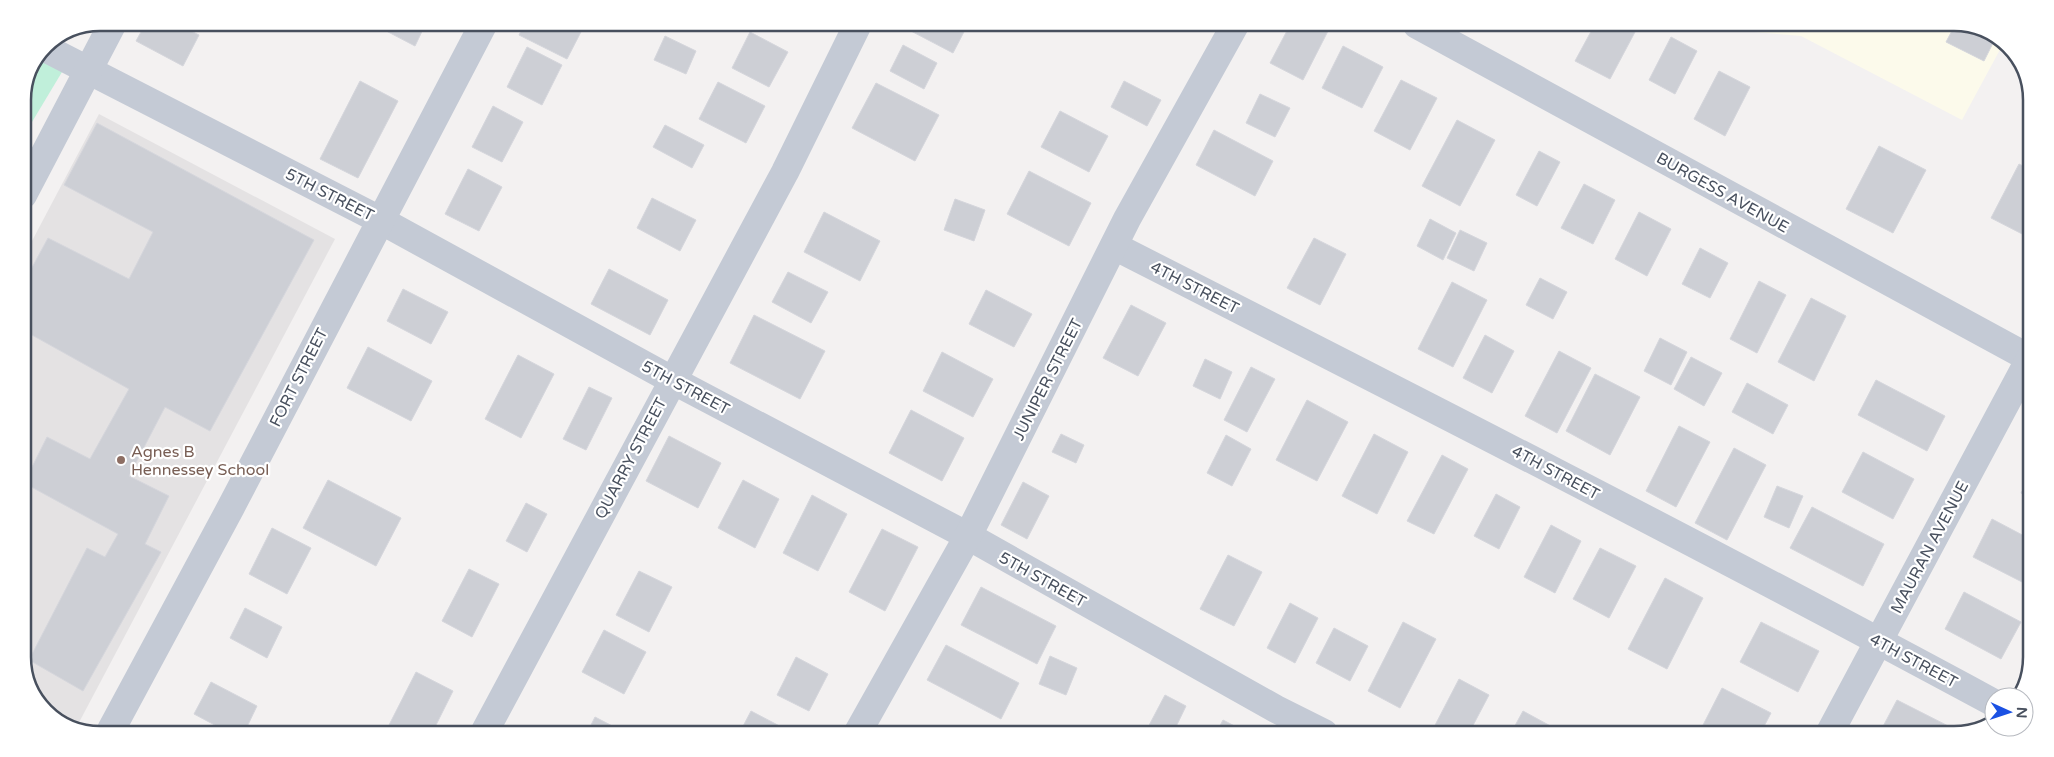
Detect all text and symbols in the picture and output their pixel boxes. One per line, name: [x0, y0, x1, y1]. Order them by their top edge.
street label: BURGESS AVENUE: [1653, 148, 1792, 238]
street label: 5TH STREET: [282, 164, 377, 226]
street label: 4TH STREET: [1147, 257, 1242, 319]
street label: JUNIPER STREET: [1009, 315, 1087, 444]
street label: FORT STREET: [265, 324, 332, 430]
street label: 5TH STREET: [638, 356, 733, 420]
street label: QUARRY STREET: [590, 394, 671, 523]
street label: 4TH STREET: [1508, 441, 1603, 505]
place label: Agnes B Hennessey School: [131, 442, 269, 480]
marker: Agnes B Hennessey School: [115, 454, 127, 466]
street label: MAURAN AVENUE: [1886, 478, 1973, 617]
street label: 5TH STREET: [995, 548, 1090, 612]
street label: 4TH STREET: [1866, 629, 1961, 693]
north arrow: [1984, 687, 2034, 737]
text: N: [2013, 707, 2030, 719]

